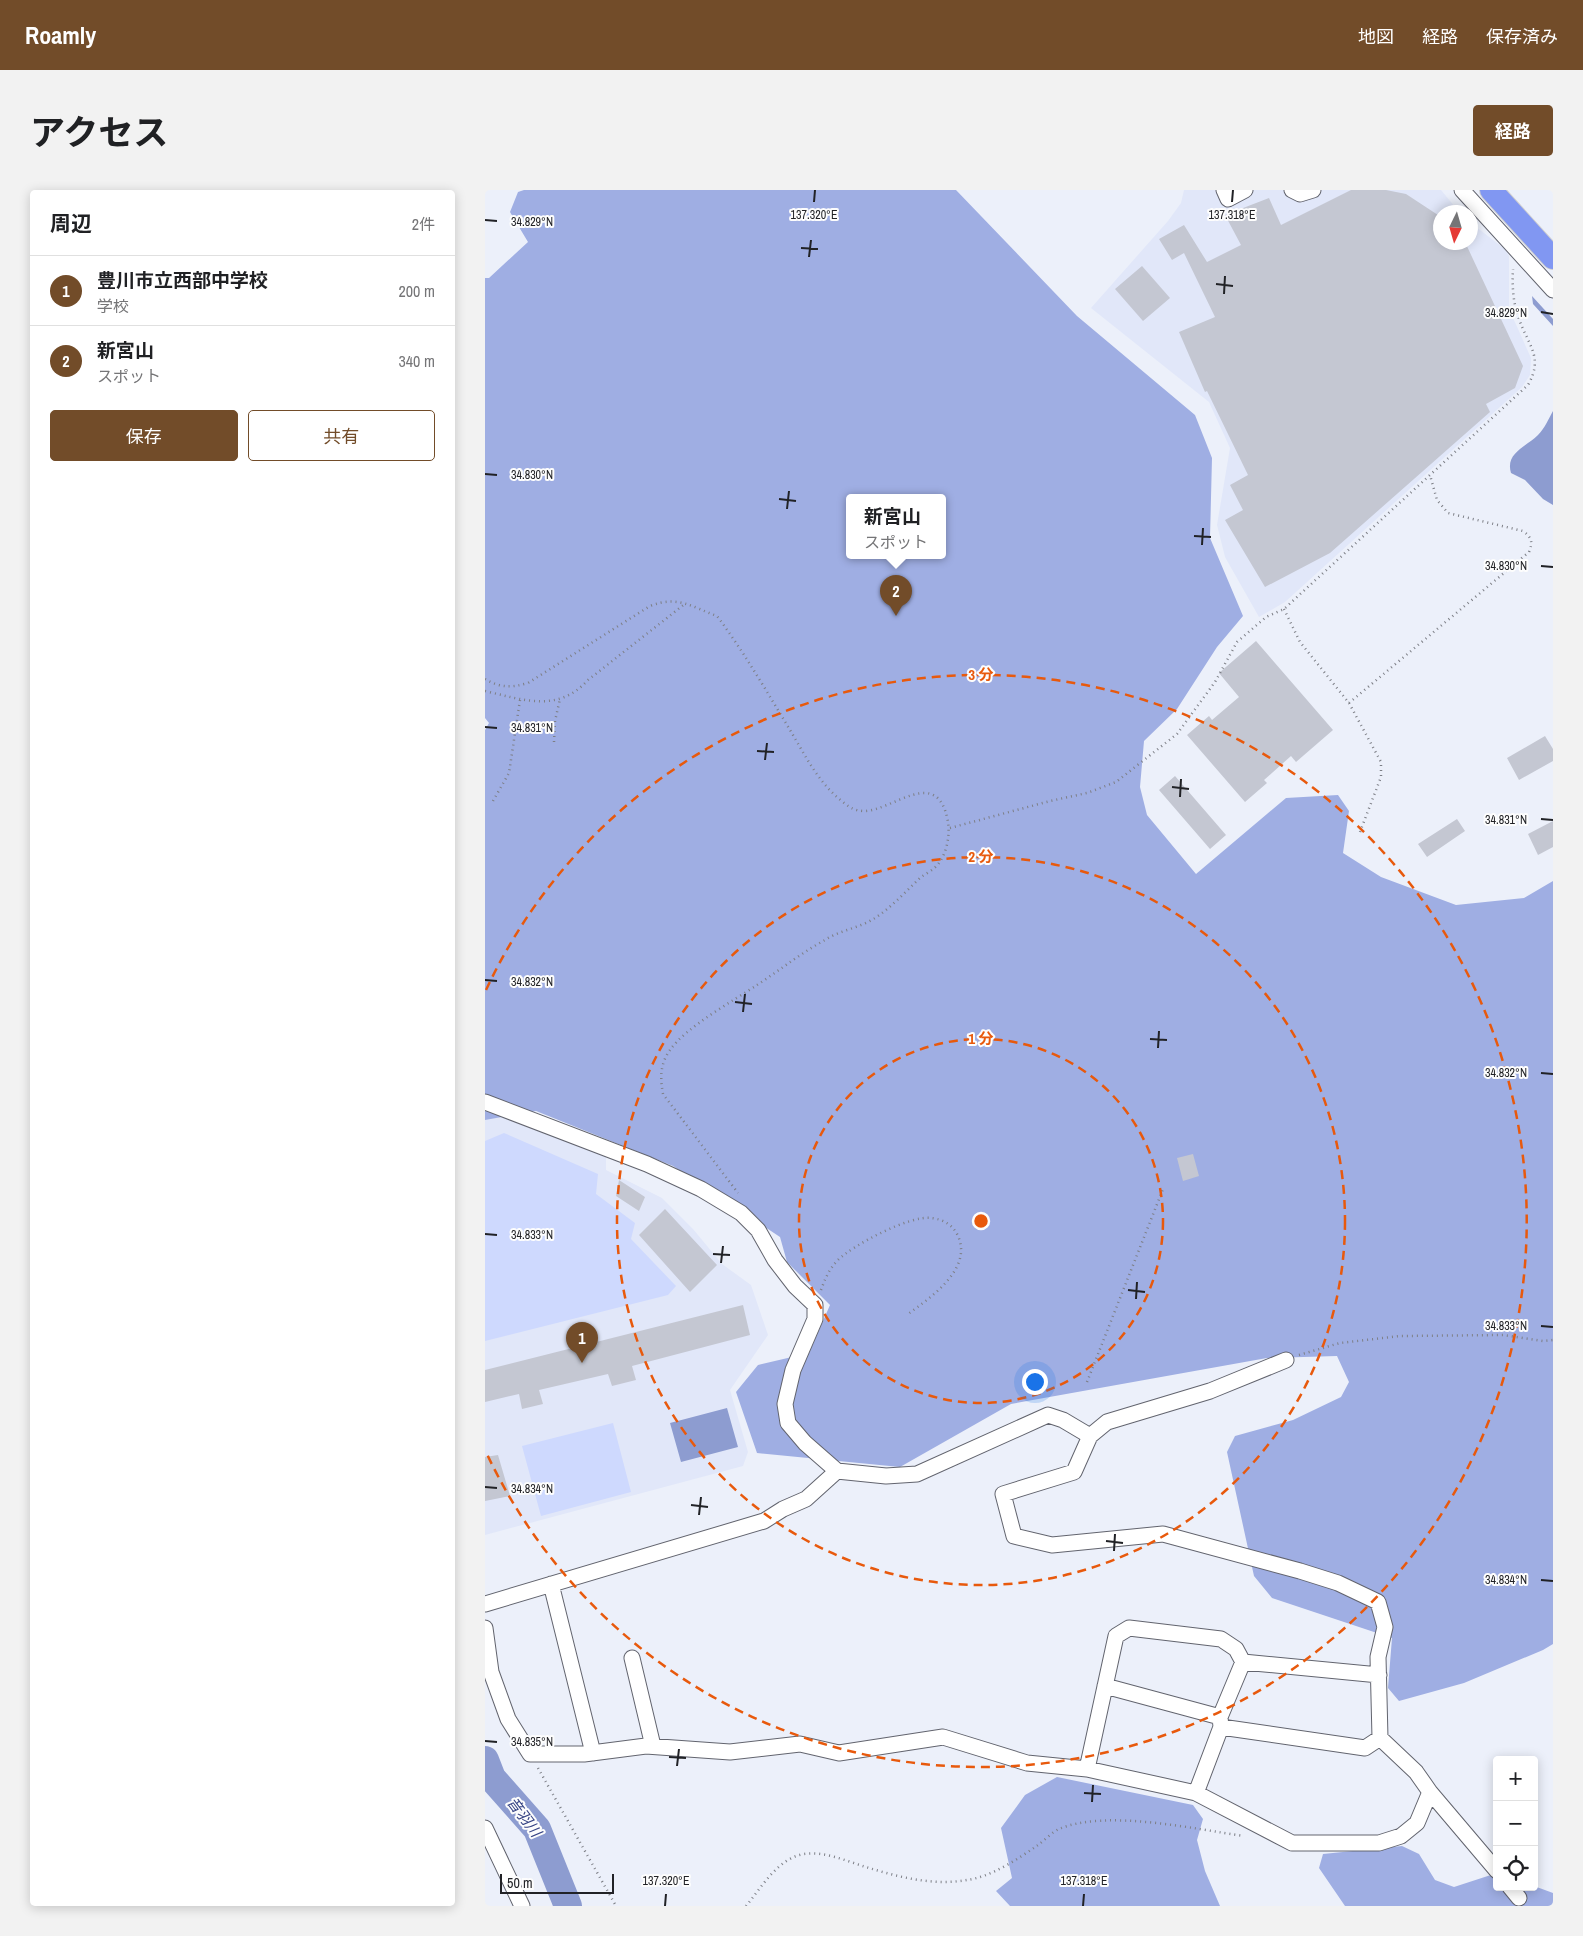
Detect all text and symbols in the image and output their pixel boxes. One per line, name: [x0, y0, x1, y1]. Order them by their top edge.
text: Roamly: [25, 19, 96, 51]
text: 地図: [1358, 24, 1394, 49]
text: 経路: [1422, 24, 1458, 49]
text: 保存済み: [1486, 24, 1558, 49]
button: 経路: [1473, 105, 1553, 156]
text: アクセス: [30, 109, 168, 156]
north arrow: [1433, 205, 1478, 250]
text: 137.320°E: [791, 207, 837, 223]
text: 137.318°E: [1209, 207, 1255, 223]
text: 周辺: [50, 209, 92, 238]
text: 2件: [412, 213, 435, 235]
text: 34.829°N: [511, 214, 553, 230]
text: 豊川市立西部中学校: [97, 267, 268, 293]
text: 1: [62, 280, 70, 302]
text: 200 m: [399, 280, 435, 302]
text: 学校: [97, 295, 129, 317]
text: 34.829°N: [1485, 305, 1527, 321]
text: 新宮山: [97, 337, 154, 363]
text: 2: [62, 350, 70, 372]
text: 340 m: [399, 350, 435, 372]
text: スポット: [97, 365, 161, 387]
button: 保存: [50, 410, 238, 461]
button: 共有: [248, 410, 435, 461]
text: 34.830°N: [511, 467, 553, 483]
popup: [846, 494, 946, 559]
text: 新宮山: [864, 503, 921, 529]
text: スポット: [864, 531, 928, 553]
text: 34.830°N: [1485, 558, 1527, 574]
pin: 2: [880, 575, 912, 616]
text: 3 分: [968, 664, 994, 685]
text: 34.831°N: [511, 720, 553, 736]
text: 34.831°N: [1485, 812, 1527, 828]
text: 2 分: [968, 846, 994, 867]
text: 34.832°N: [511, 974, 553, 990]
text: 1 分: [968, 1028, 994, 1049]
text: 34.832°N: [1485, 1065, 1527, 1081]
centre of rings: [972, 1212, 990, 1230]
text: 34.833°N: [511, 1227, 553, 1243]
text: 34.833°N: [1485, 1318, 1527, 1334]
pin: 1: [566, 1322, 598, 1363]
your location: [1022, 1369, 1048, 1395]
text: 34.834°N: [511, 1481, 553, 1497]
text: 34.834°N: [1485, 1572, 1527, 1588]
text: 34.835°N: [511, 1734, 553, 1750]
map controls: [1493, 1756, 1538, 1891]
button: +: [1493, 1756, 1538, 1801]
water label: 音羽川: [502, 1792, 548, 1843]
button: −: [1493, 1801, 1538, 1846]
button: locate: [1493, 1846, 1538, 1891]
scale bar: [500, 1871, 614, 1894]
text: 137.320°E: [643, 1873, 689, 1889]
text: 137.318°E: [1061, 1873, 1107, 1889]
text: 50 m: [507, 1874, 533, 1892]

